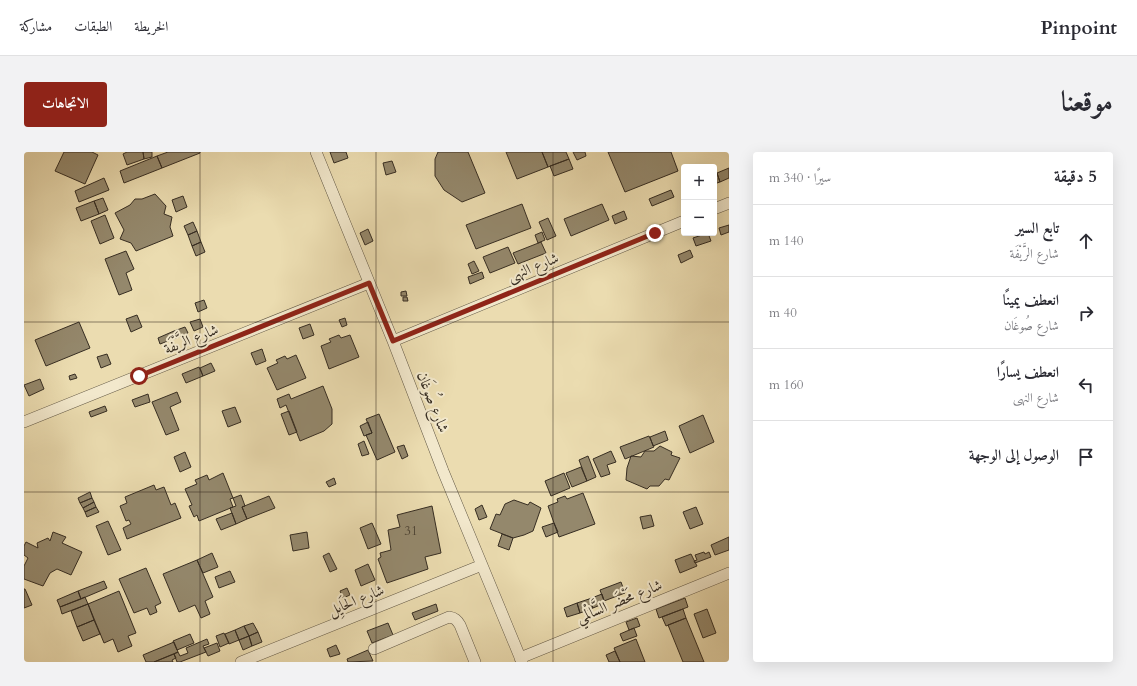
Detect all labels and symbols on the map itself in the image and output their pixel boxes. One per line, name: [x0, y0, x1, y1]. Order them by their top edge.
route end: [646, 224, 664, 242]
street label: شارع النهى: [504, 248, 563, 289]
street label: شارع الرَّيْفَة: [160, 316, 222, 362]
route start: [130, 367, 148, 385]
street label: شارع صُوغَان: [409, 368, 457, 436]
house number: 31: [404, 522, 418, 540]
street label: شارع مَحْضَر السَّالْمي: [572, 572, 666, 631]
street label: شارع الحَايِل: [325, 579, 388, 623]

